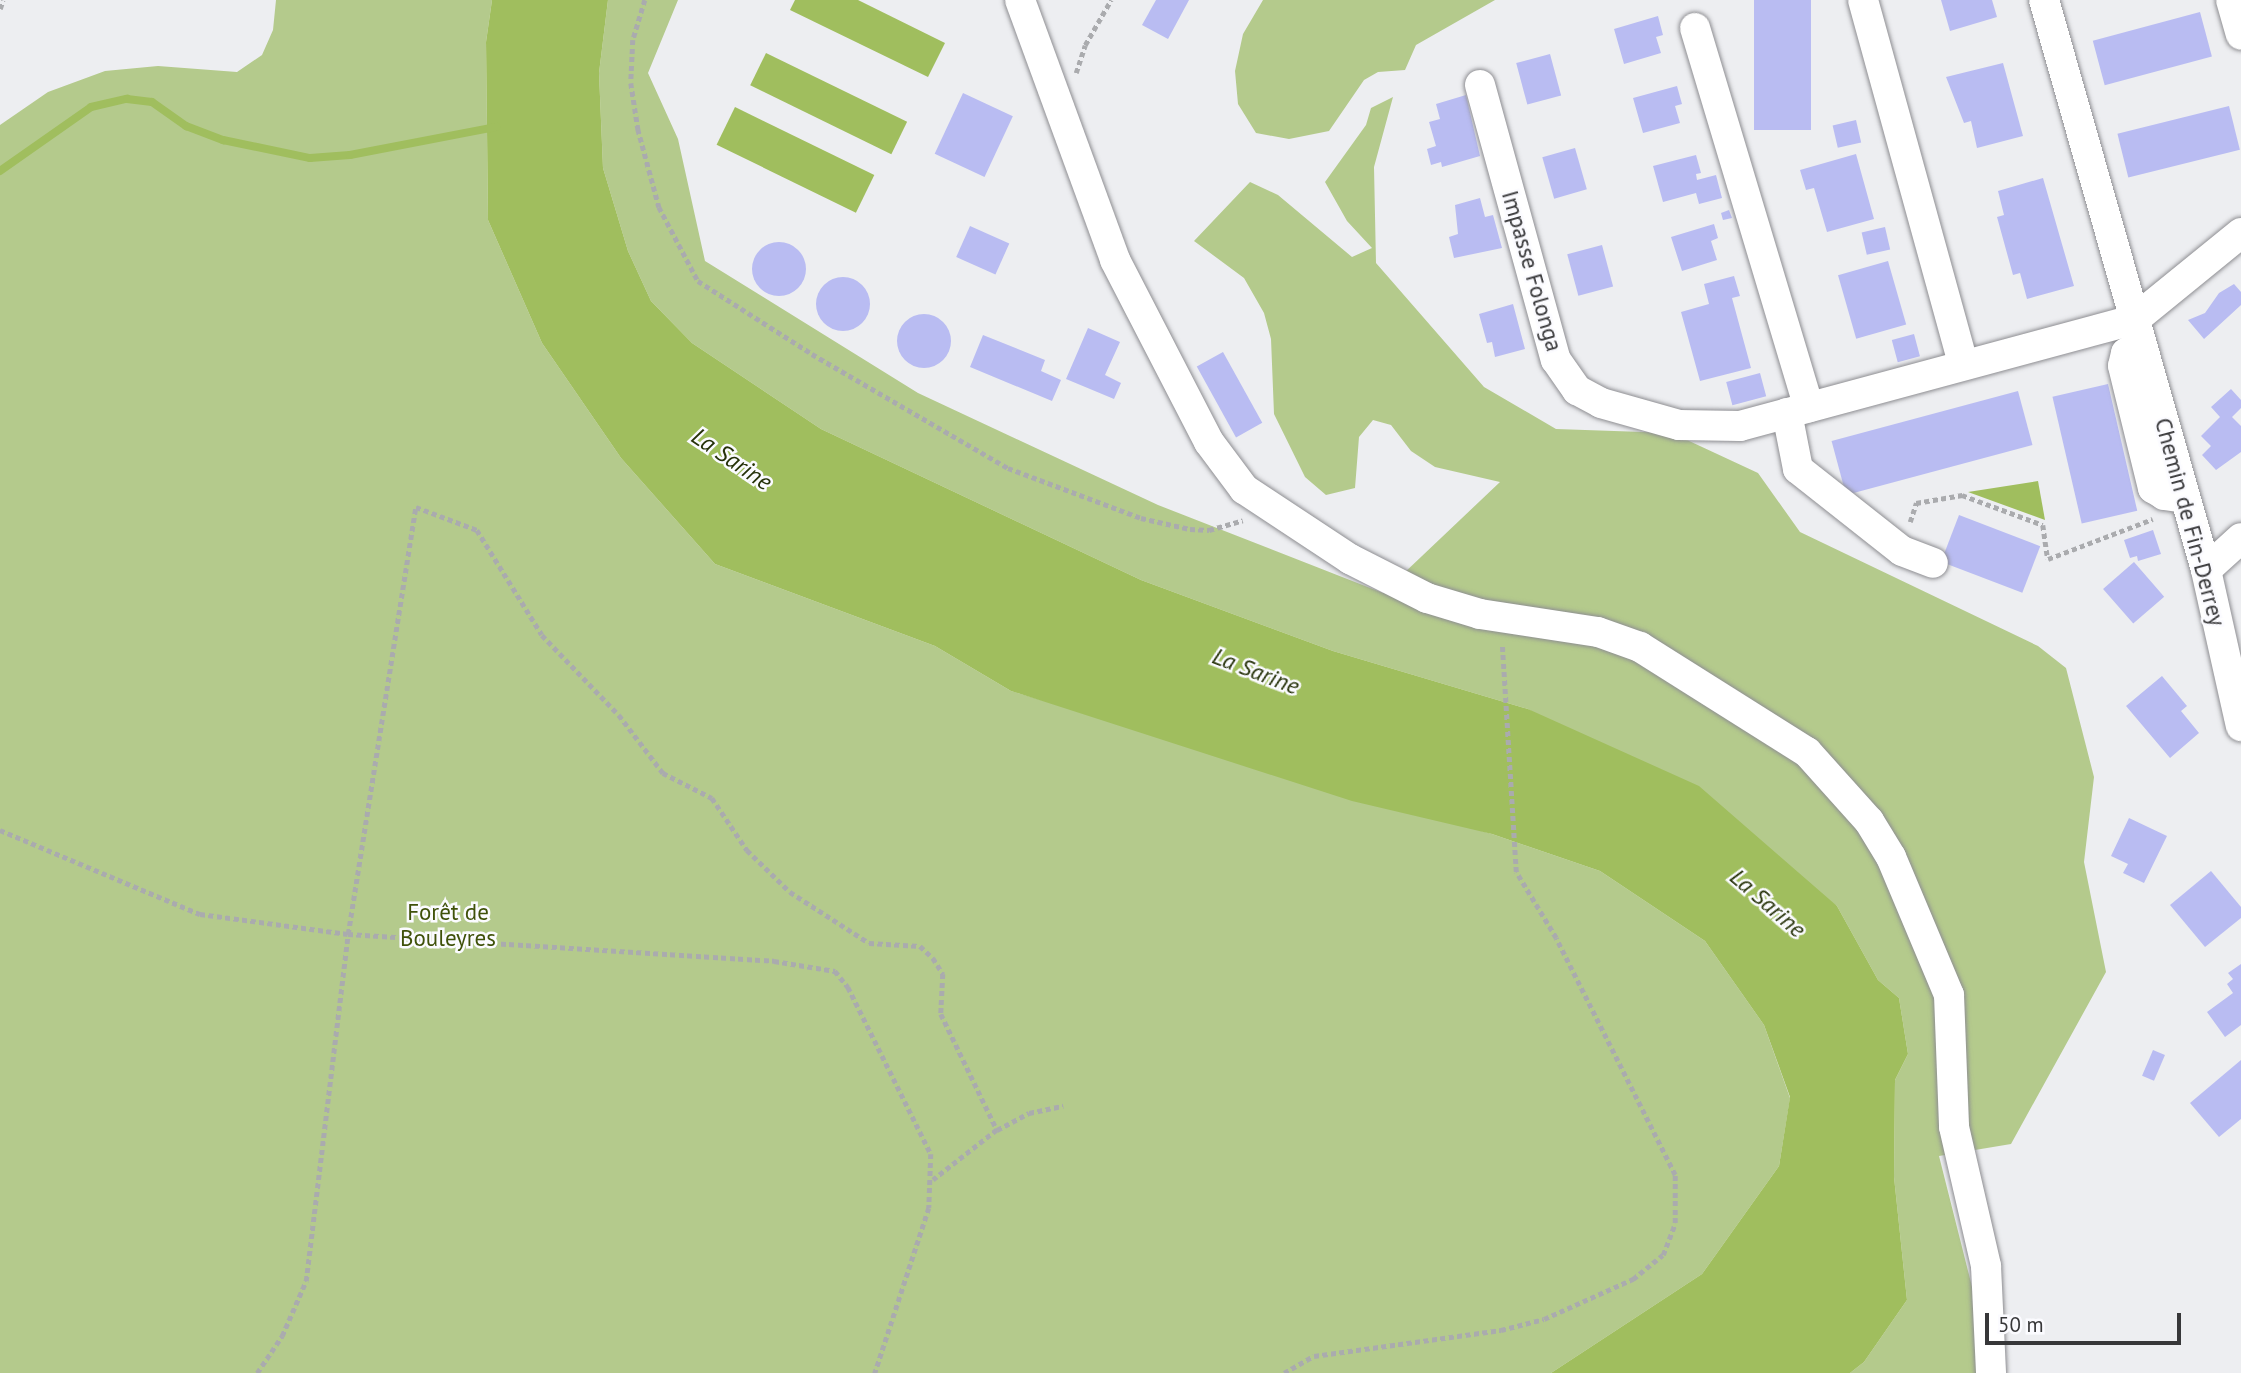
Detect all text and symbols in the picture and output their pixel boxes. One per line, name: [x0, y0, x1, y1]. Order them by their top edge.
street label: Impasse Folonga: [1496, 187, 1568, 355]
street label: Chemin de Fin-Derrey: [2149, 415, 2231, 629]
water label: La Sarine: [686, 422, 778, 496]
water label: La Sarine: [1209, 641, 1303, 701]
water label: La Sarine: [1724, 862, 1812, 944]
park label: Forêt de Bouleyres: [400, 898, 496, 952]
scale bar: [1989, 1300, 2185, 1344]
text: 50 m: [1998, 1311, 2044, 1338]

